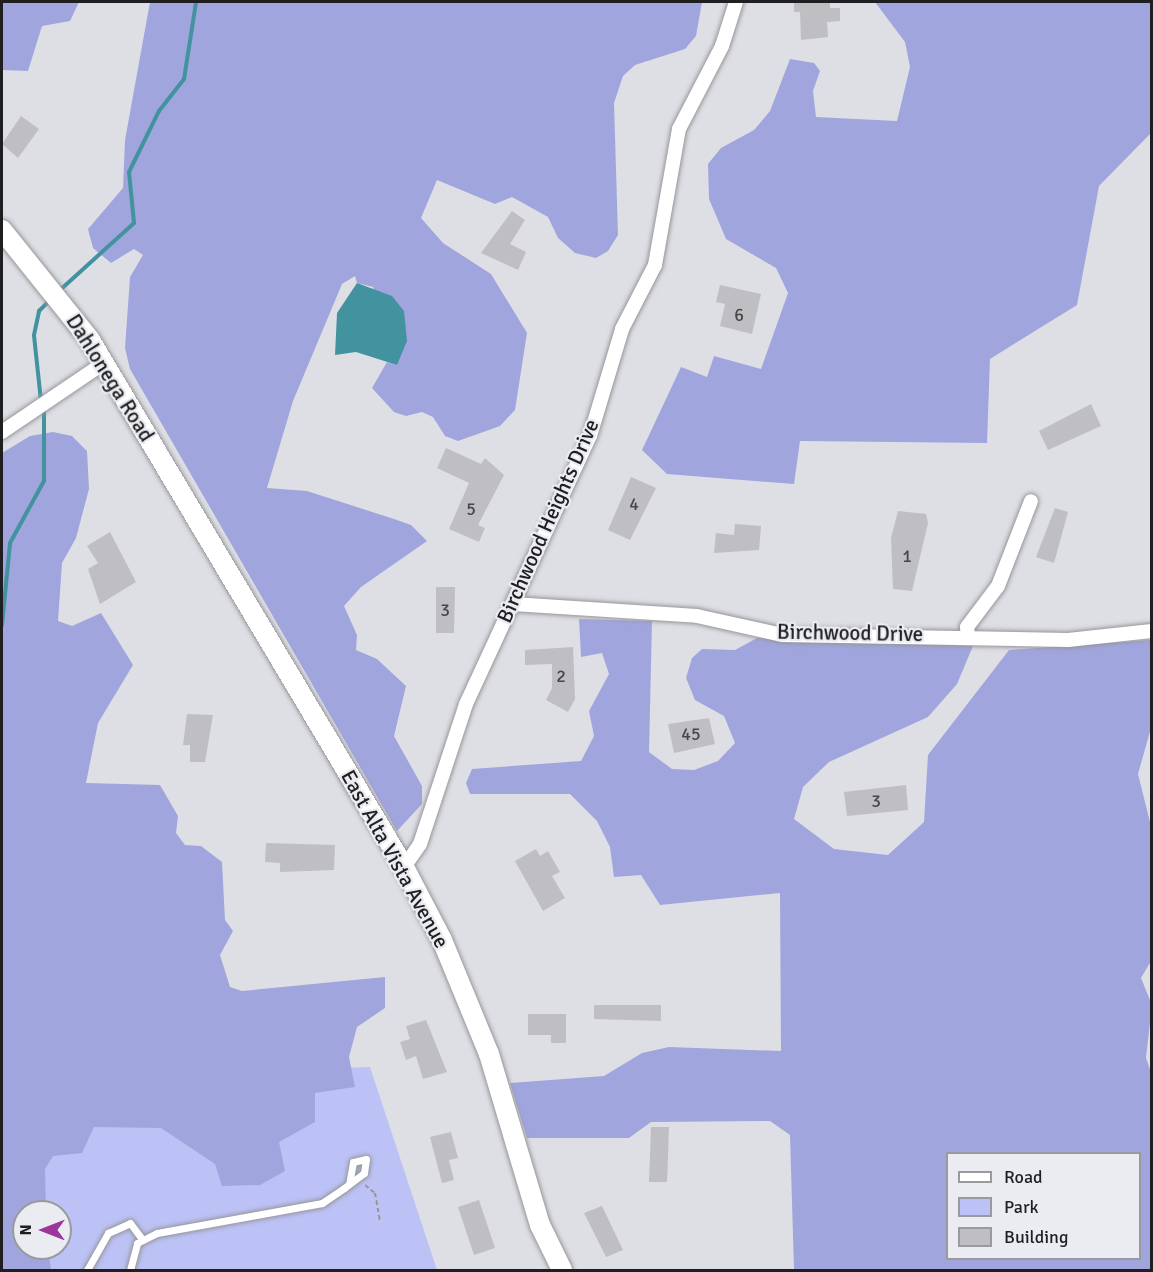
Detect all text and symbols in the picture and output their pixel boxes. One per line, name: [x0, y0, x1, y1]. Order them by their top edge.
house number: 6: [734, 304, 744, 326]
street label: Dahlonega Road: [61, 310, 159, 446]
street label: Birchwood Heights Drive: [492, 415, 604, 627]
house number: 4: [629, 493, 639, 515]
house number: 5: [466, 498, 476, 520]
house number: 1: [902, 545, 912, 567]
house number: 3: [440, 599, 450, 621]
street label: Birchwood Drive: [777, 619, 923, 647]
house number: 2: [556, 665, 566, 687]
house number: 45: [681, 723, 701, 745]
street label: East Alta Vista Avenue: [336, 765, 454, 953]
house number: 3: [871, 790, 881, 812]
legend: [946, 1152, 1141, 1260]
text: Road: [1004, 1166, 1043, 1188]
text: Park: [1004, 1196, 1039, 1218]
north arrow: [12, 1200, 72, 1260]
text: N: [16, 1224, 36, 1236]
text: Building: [1004, 1226, 1068, 1248]

